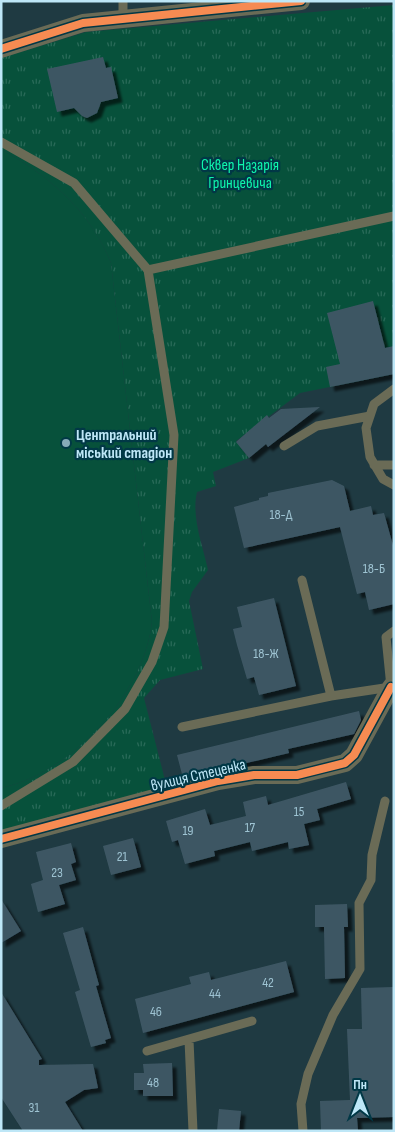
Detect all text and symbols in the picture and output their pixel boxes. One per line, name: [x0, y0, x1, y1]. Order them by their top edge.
park label: Сквер Назарія Гринцевича: [201, 156, 279, 193]
place label: Центральний міський стадіон: [76, 426, 172, 463]
marker: Центральний міський стадіон: [60, 437, 72, 449]
house number: 18-Д: [270, 506, 293, 523]
house number: 18-Б: [363, 560, 385, 577]
house number: 18-Ж: [253, 645, 279, 662]
street label: вулиця Стеценка: [149, 755, 248, 796]
house number: 15: [294, 803, 305, 820]
house number: 17: [245, 819, 256, 836]
house number: 19: [182, 822, 194, 839]
house number: 21: [117, 848, 127, 865]
house number: 23: [51, 864, 63, 881]
house number: 42: [262, 974, 274, 991]
house number: 44: [209, 985, 221, 1002]
house number: 46: [150, 1003, 162, 1020]
north arrow: [335, 1072, 385, 1122]
house number: 48: [147, 1074, 159, 1091]
text: Пн: [353, 1076, 367, 1093]
house number: 31: [29, 1099, 39, 1116]

